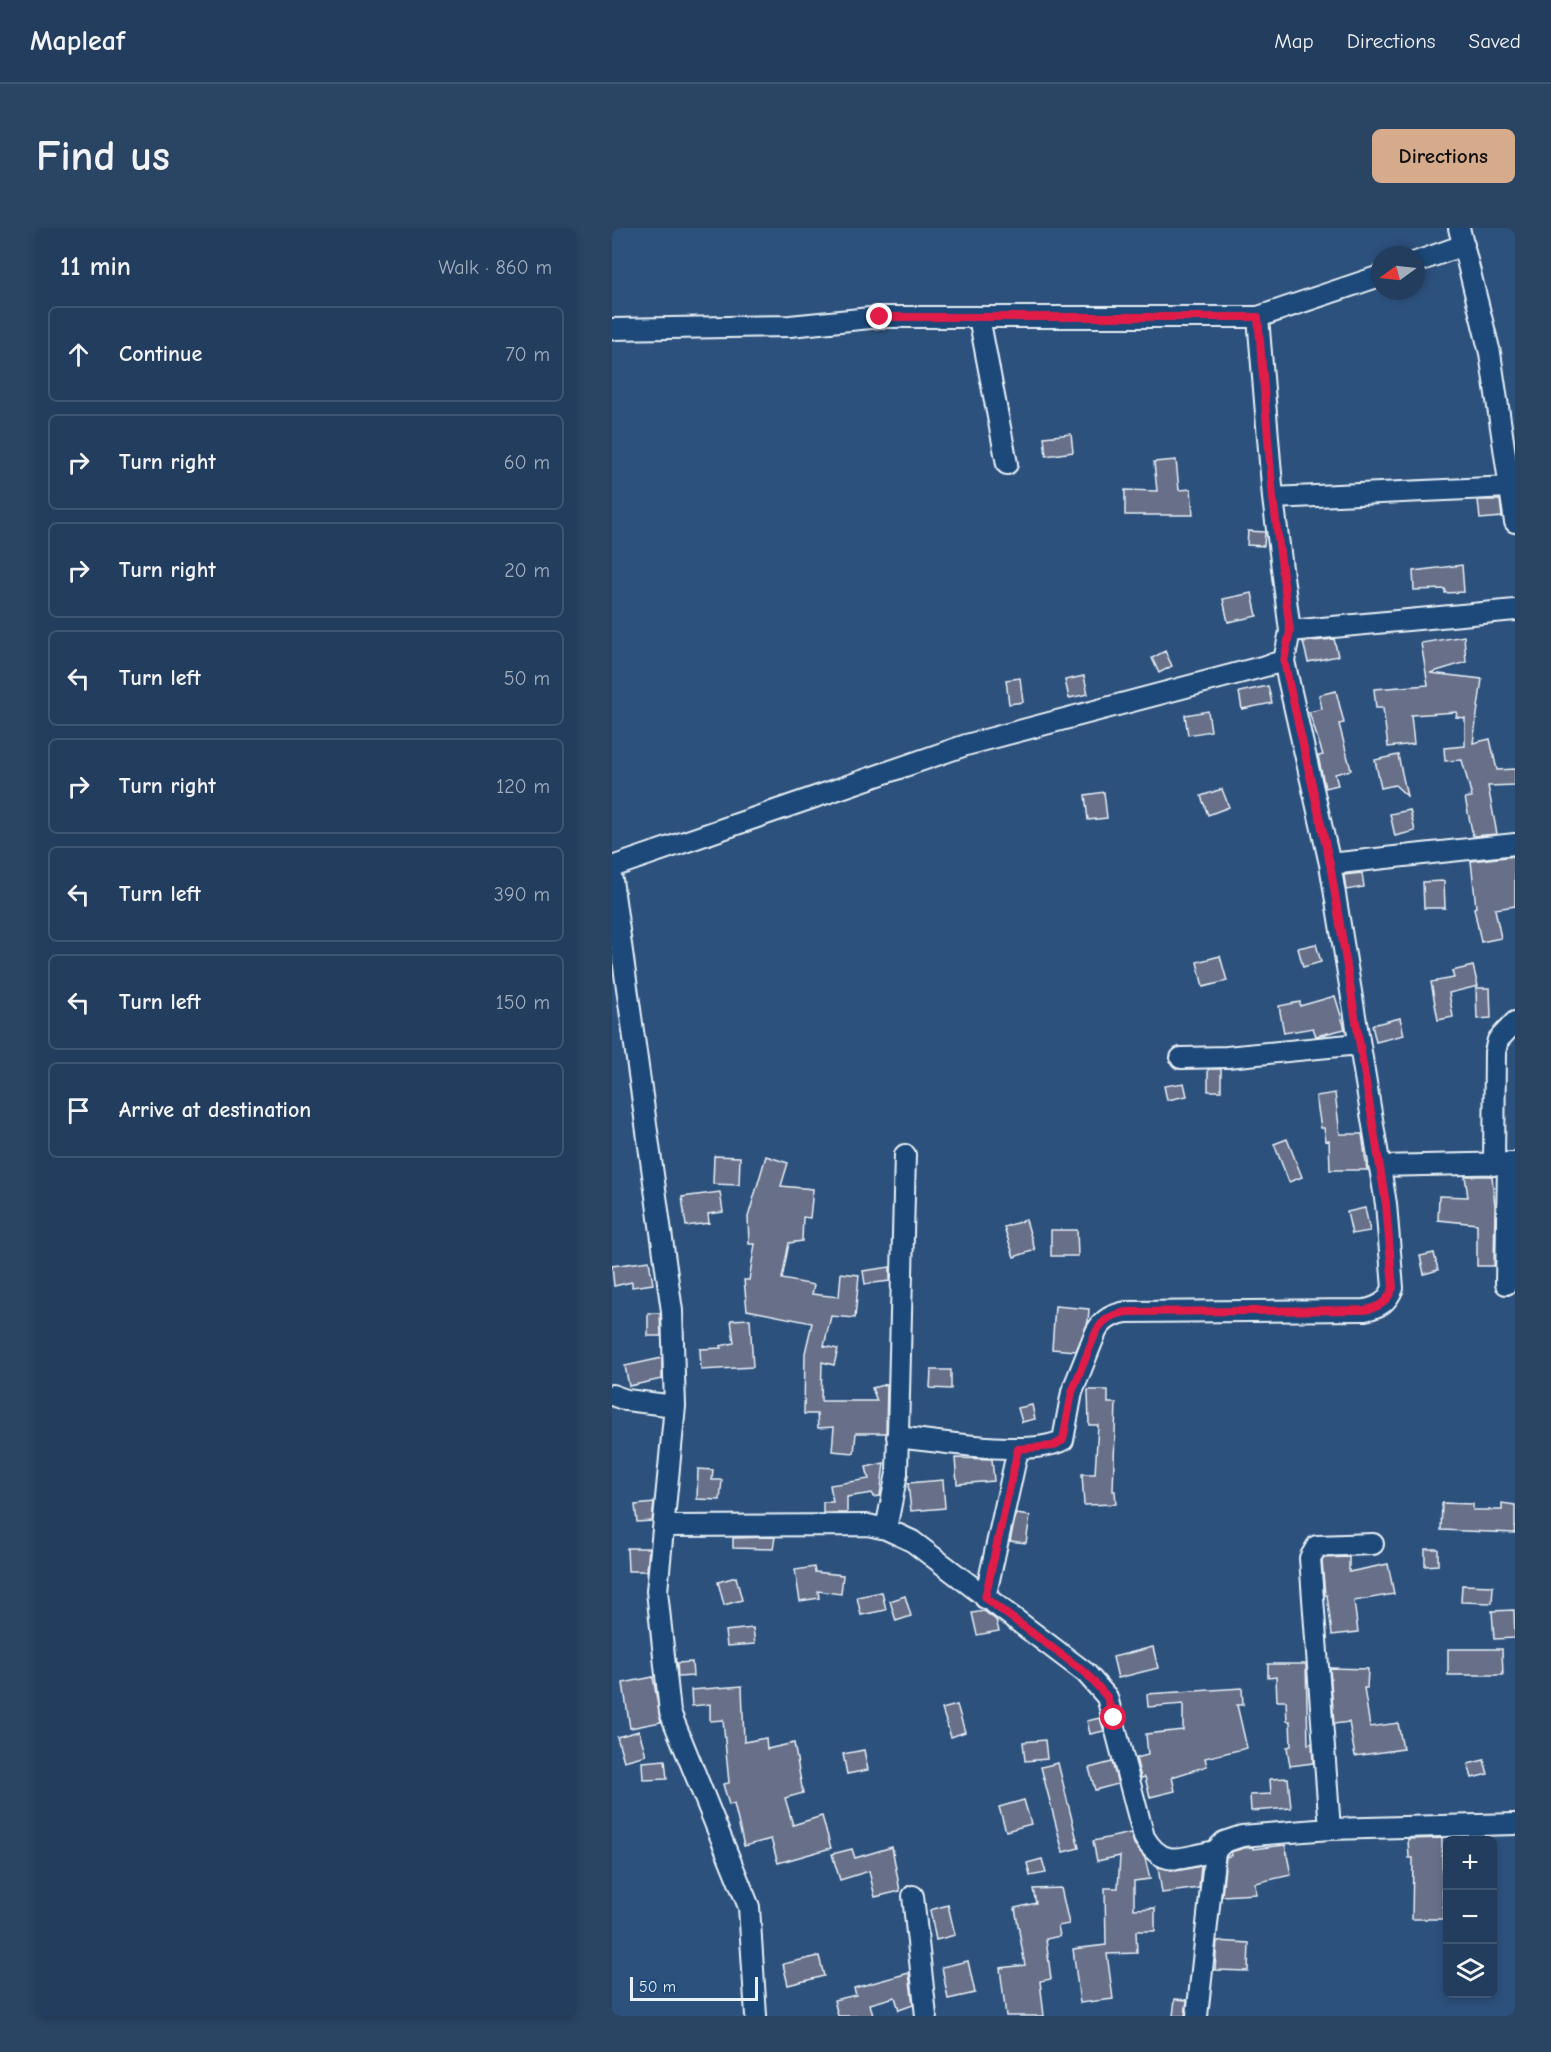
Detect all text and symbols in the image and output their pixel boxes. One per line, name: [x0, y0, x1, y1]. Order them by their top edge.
text: Mapleaf: [30, 25, 125, 57]
text: Map: [1274, 29, 1314, 53]
text: Directions: [1347, 29, 1436, 53]
text: Saved: [1469, 29, 1521, 53]
button: Directions: [1372, 129, 1515, 183]
text: Find us: [36, 132, 170, 181]
north arrow: [1371, 246, 1425, 300]
text: 11 min: [60, 252, 131, 282]
text: Walk · 860 m: [438, 256, 552, 279]
route end: [866, 303, 892, 329]
icon: ahead: [62, 338, 95, 371]
text: Continue: [119, 341, 202, 367]
text: 70 m: [505, 343, 550, 366]
icon: right: [62, 446, 95, 479]
text: Turn right: [119, 449, 216, 475]
text: 60 m: [504, 451, 550, 474]
icon: right: [62, 554, 95, 587]
text: Turn right: [119, 557, 216, 583]
text: 20 m: [504, 559, 550, 582]
icon: left: [62, 662, 95, 695]
text: Turn left: [119, 665, 201, 691]
text: 50 m: [504, 667, 550, 690]
icon: right: [62, 770, 95, 803]
text: Turn right: [119, 773, 216, 799]
text: 120 m: [496, 775, 550, 798]
icon: left: [62, 878, 95, 911]
text: Turn left: [119, 881, 201, 907]
text: 390 m: [494, 883, 550, 906]
icon: left: [62, 986, 95, 1019]
text: Turn left: [119, 989, 201, 1015]
text: 150 m: [496, 991, 550, 1014]
icon: arrive: [62, 1094, 95, 1127]
text: Arrive at destination: [119, 1097, 311, 1123]
route start: [1100, 1704, 1126, 1730]
map controls: [1443, 1836, 1497, 1998]
button: +: [1443, 1836, 1497, 1890]
button: −: [1443, 1890, 1497, 1944]
button: layers: [1443, 1944, 1497, 1998]
scale bar: [630, 1974, 758, 2002]
text: 50 m: [639, 1978, 676, 1996]

